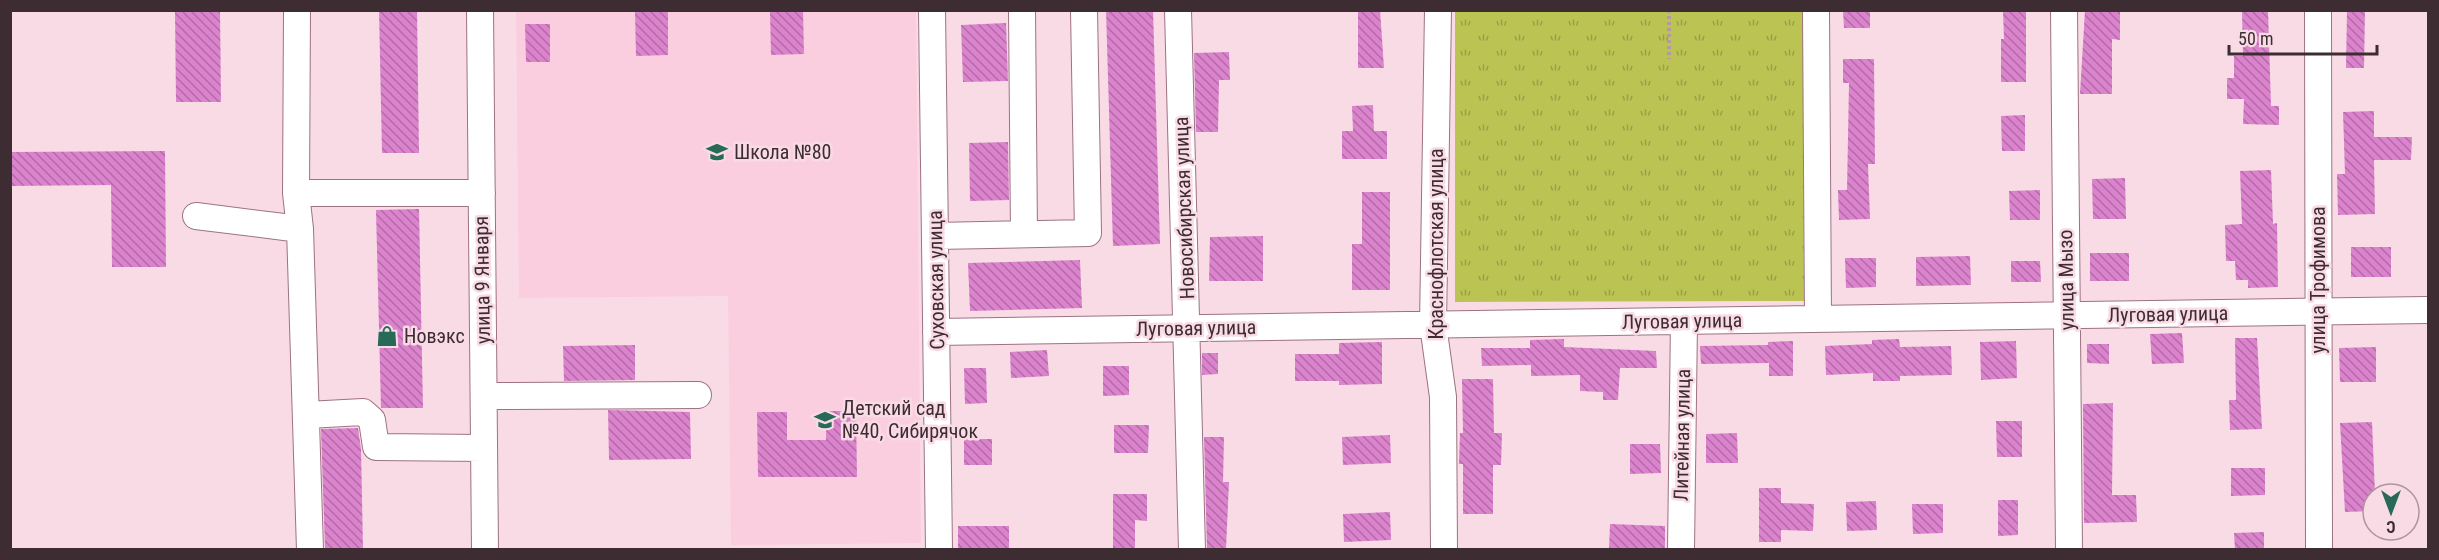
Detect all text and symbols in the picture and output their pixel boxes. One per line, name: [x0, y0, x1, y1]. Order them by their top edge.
scale bar: [2229, 18, 2378, 56]
text: 50 m: [2238, 28, 2273, 49]
street label: Новосибирская улица: [1169, 116, 1199, 300]
school or university icon: Школа №80: [705, 140, 729, 164]
place label: Школа №80: [734, 140, 831, 164]
street label: Краснофлотская улица: [1424, 148, 1448, 340]
street label: улица Трофимова: [2306, 206, 2330, 354]
street label: Суховская улица: [923, 210, 949, 350]
street label: улица 9 Января: [469, 216, 495, 344]
street label: улица Мызо: [2053, 229, 2079, 331]
street label: Луговая улица: [2108, 301, 2228, 327]
street label: Луговая улица: [1622, 308, 1742, 334]
street label: Луговая улица: [1136, 315, 1256, 341]
shop icon: Новэкс: [375, 324, 399, 348]
place label: Новэкс: [404, 324, 465, 348]
street label: Литейная улица: [1669, 369, 1695, 501]
place label: Детский сад №40, Сибирячок: [842, 396, 978, 443]
school or university icon: Детский сад №40, Сибирячок: [813, 408, 837, 432]
north arrow: [2361, 482, 2421, 542]
text: С: [2386, 517, 2396, 536]

